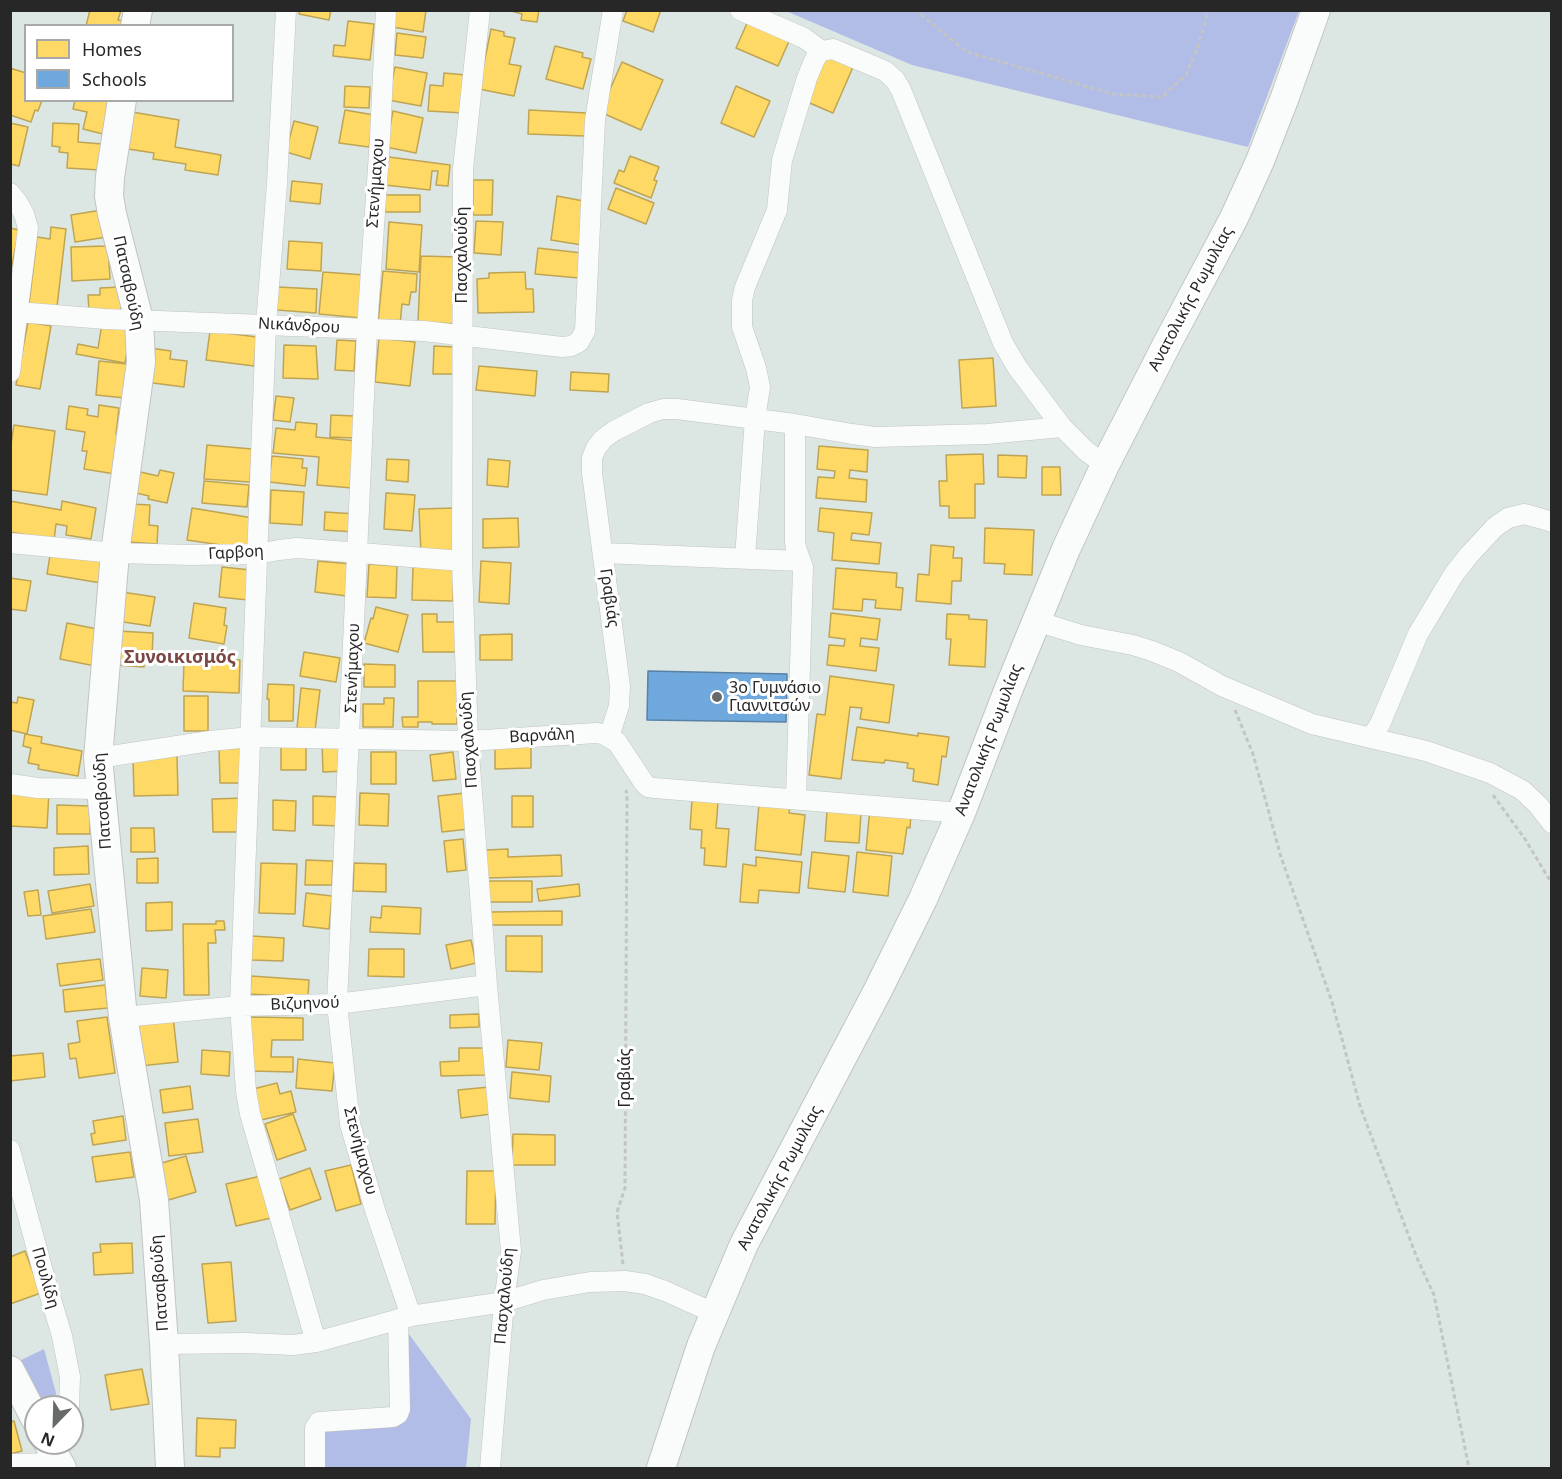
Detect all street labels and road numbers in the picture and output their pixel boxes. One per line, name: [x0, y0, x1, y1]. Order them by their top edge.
street label: Στενήμαχου: [363, 137, 389, 229]
street label: Πασχαλούδη: [452, 207, 472, 303]
street label: Ανατολικής Ρωμυλίας: [1145, 223, 1237, 375]
street label: Πατσαβούδη: [109, 234, 147, 332]
street label: Νικάνδρου: [257, 314, 341, 338]
street label: Γαρβοη: [208, 542, 264, 564]
street label: Γραβιάς: [595, 567, 623, 629]
street label: Στενήμαχου: [342, 623, 364, 713]
street label: Ανατολικής Ρωμυλίας: [951, 661, 1027, 819]
street label: Πασχαλούδη: [456, 691, 482, 789]
street label: Βαρνάλη: [509, 725, 575, 747]
street label: Πατσαβούδη: [90, 752, 116, 850]
street label: Βιζυηνού: [270, 993, 340, 1015]
street label: Γραβιάς: [615, 1048, 635, 1108]
street label: Ανατολικής Ρωμυλίας: [734, 1102, 826, 1254]
street label: Στενήμαχου: [339, 1105, 381, 1197]
street label: Πατσαβούδη: [147, 1234, 173, 1332]
street label: Πουλίδη: [27, 1245, 63, 1311]
street label: Πασχαλούδη: [491, 1247, 519, 1345]

